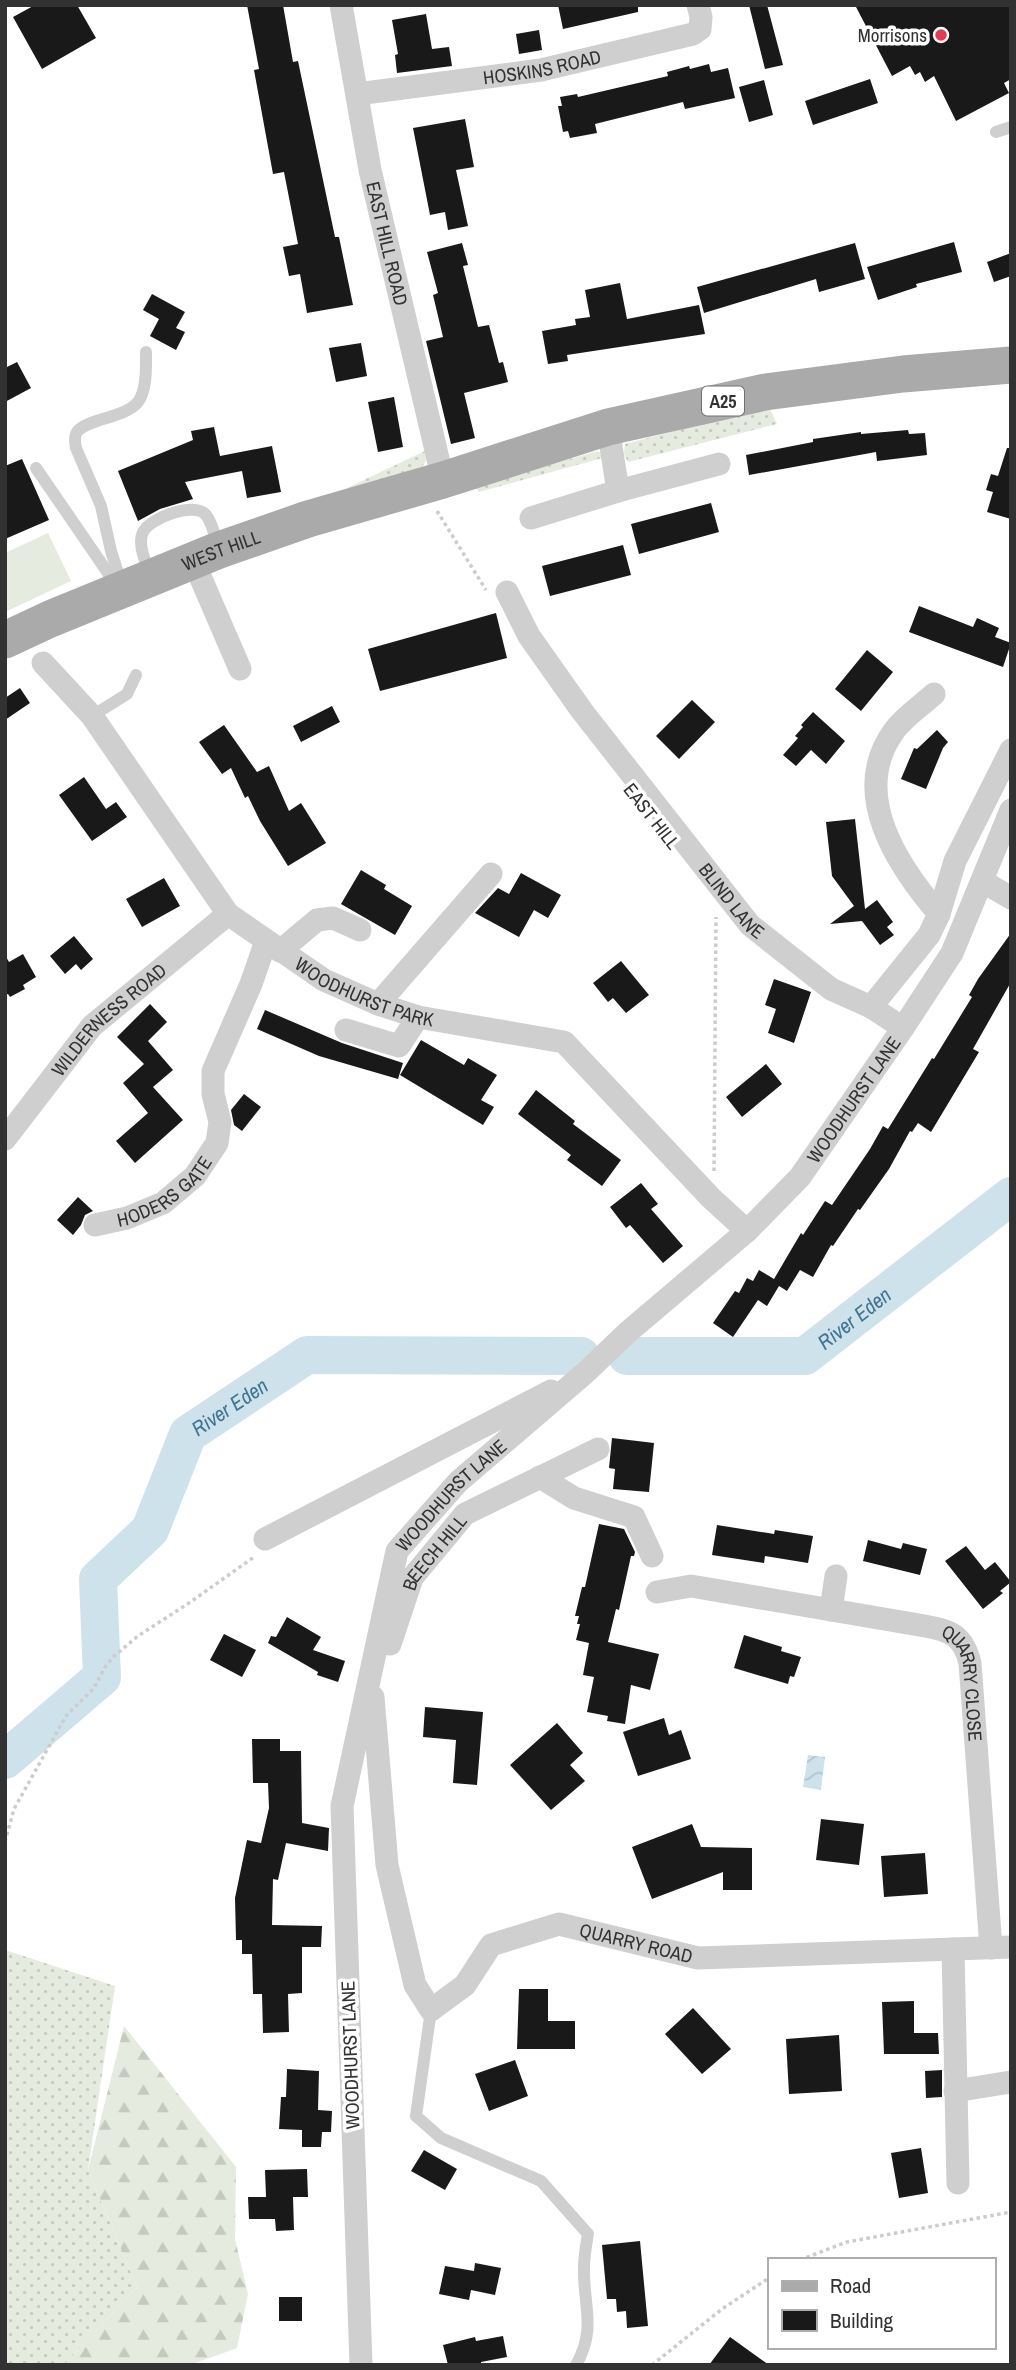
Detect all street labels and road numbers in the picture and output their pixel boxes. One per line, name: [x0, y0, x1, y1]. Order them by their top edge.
street label: HOSKINS ROAD: [481, 43, 604, 90]
street label: EAST HILL ROAD: [360, 179, 414, 308]
road number: A25: [702, 386, 744, 416]
street label: WEST HILL: [178, 524, 264, 577]
street label: EAST HILL: [618, 777, 686, 855]
street label: BLIND LANE: [693, 858, 770, 945]
street label: WOODHURST PARK: [290, 951, 436, 1033]
street label: WILDERNESS ROAD: [45, 957, 172, 1081]
street label: WOODHURST LANE: [801, 1031, 907, 1168]
street label: HODERS GATE: [115, 1151, 218, 1233]
street label: WOODHURST LANE: [390, 1433, 512, 1557]
street label: BEECH HILL: [396, 1509, 473, 1594]
street label: QUARRY CLOSE: [938, 1618, 989, 1742]
street label: QUARRY ROAD: [577, 1917, 695, 1969]
street label: WOODHURST LANE: [334, 1980, 366, 2130]

